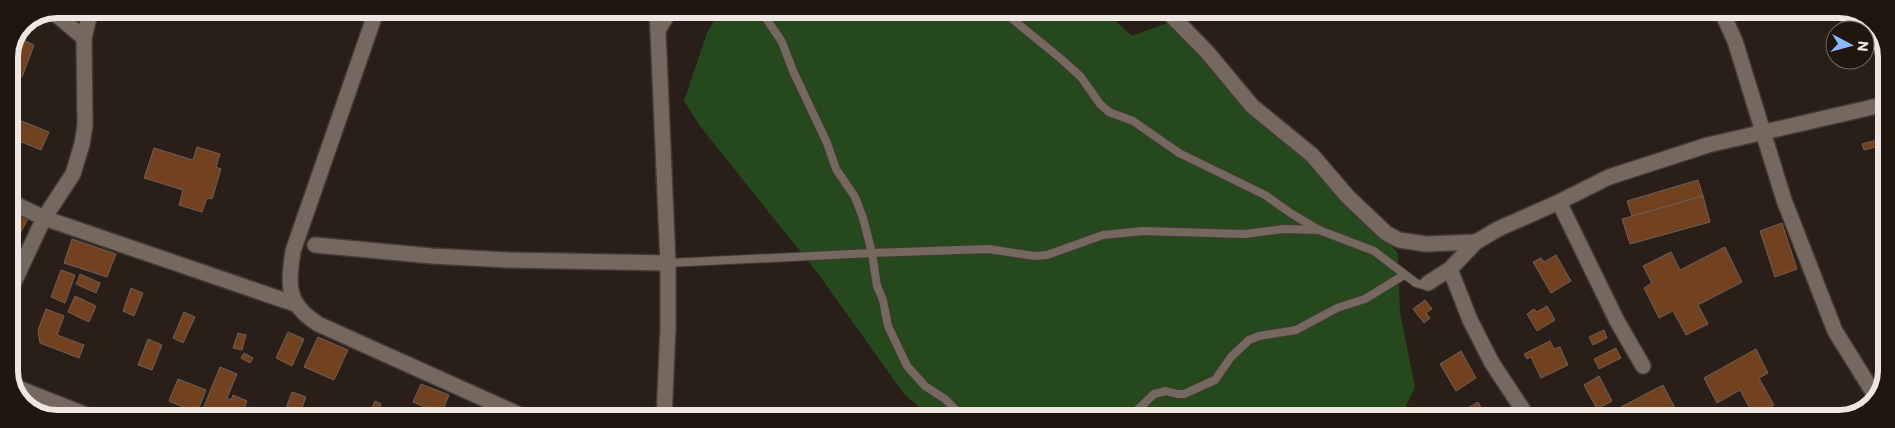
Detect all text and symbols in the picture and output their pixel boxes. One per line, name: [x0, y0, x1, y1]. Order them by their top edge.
north arrow: [1825, 20, 1875, 70]
text: N: [1854, 40, 1872, 53]

